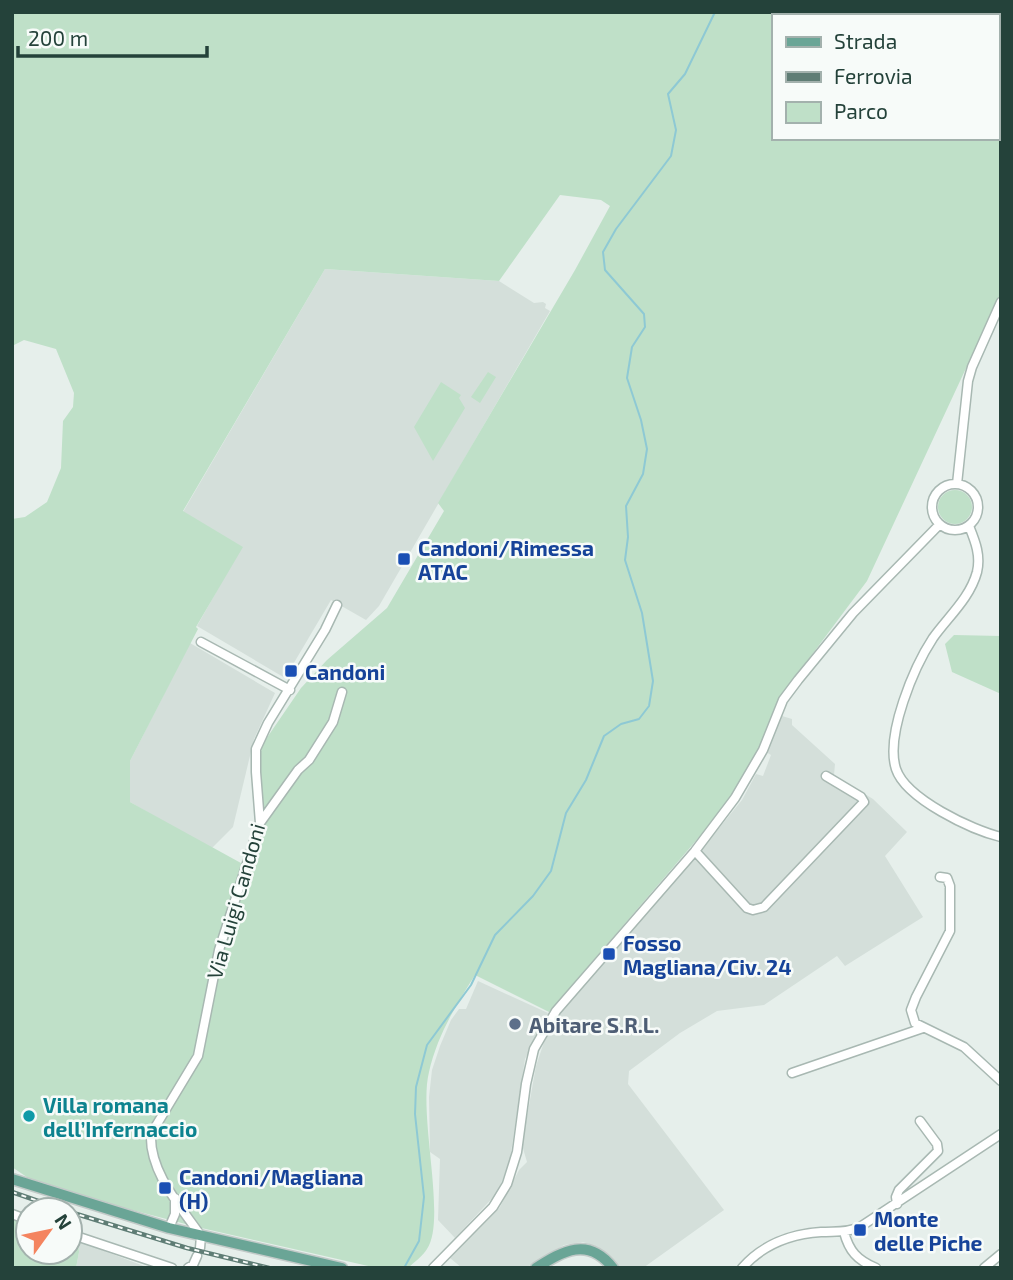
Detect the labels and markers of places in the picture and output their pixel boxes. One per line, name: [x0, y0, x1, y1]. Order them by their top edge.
place label: Candoni/Rimessa ATAC: [418, 535, 594, 584]
marker: Candoni/Rimessa ATAC: [396, 551, 412, 567]
place label: Candoni: [305, 659, 385, 684]
marker: Candoni: [283, 663, 299, 679]
place label: Fosso Magliana/Civ. 24: [623, 930, 792, 979]
marker: Fosso Magliana/Civ. 24: [601, 946, 617, 962]
place label: Abitare S.R.L.: [529, 1012, 659, 1037]
marker: Abitare S.R.L.: [507, 1016, 523, 1032]
place label: Villa romana dell’Infernaccio: [43, 1092, 197, 1141]
marker: Villa romana dell’Infernaccio: [21, 1108, 37, 1124]
place label: Candoni/Magliana (H): [179, 1164, 364, 1213]
marker: Candoni/Magliana (H): [157, 1180, 173, 1196]
place label: Monte delle Piche: [874, 1206, 983, 1255]
marker: Monte delle Piche: [852, 1222, 868, 1238]

